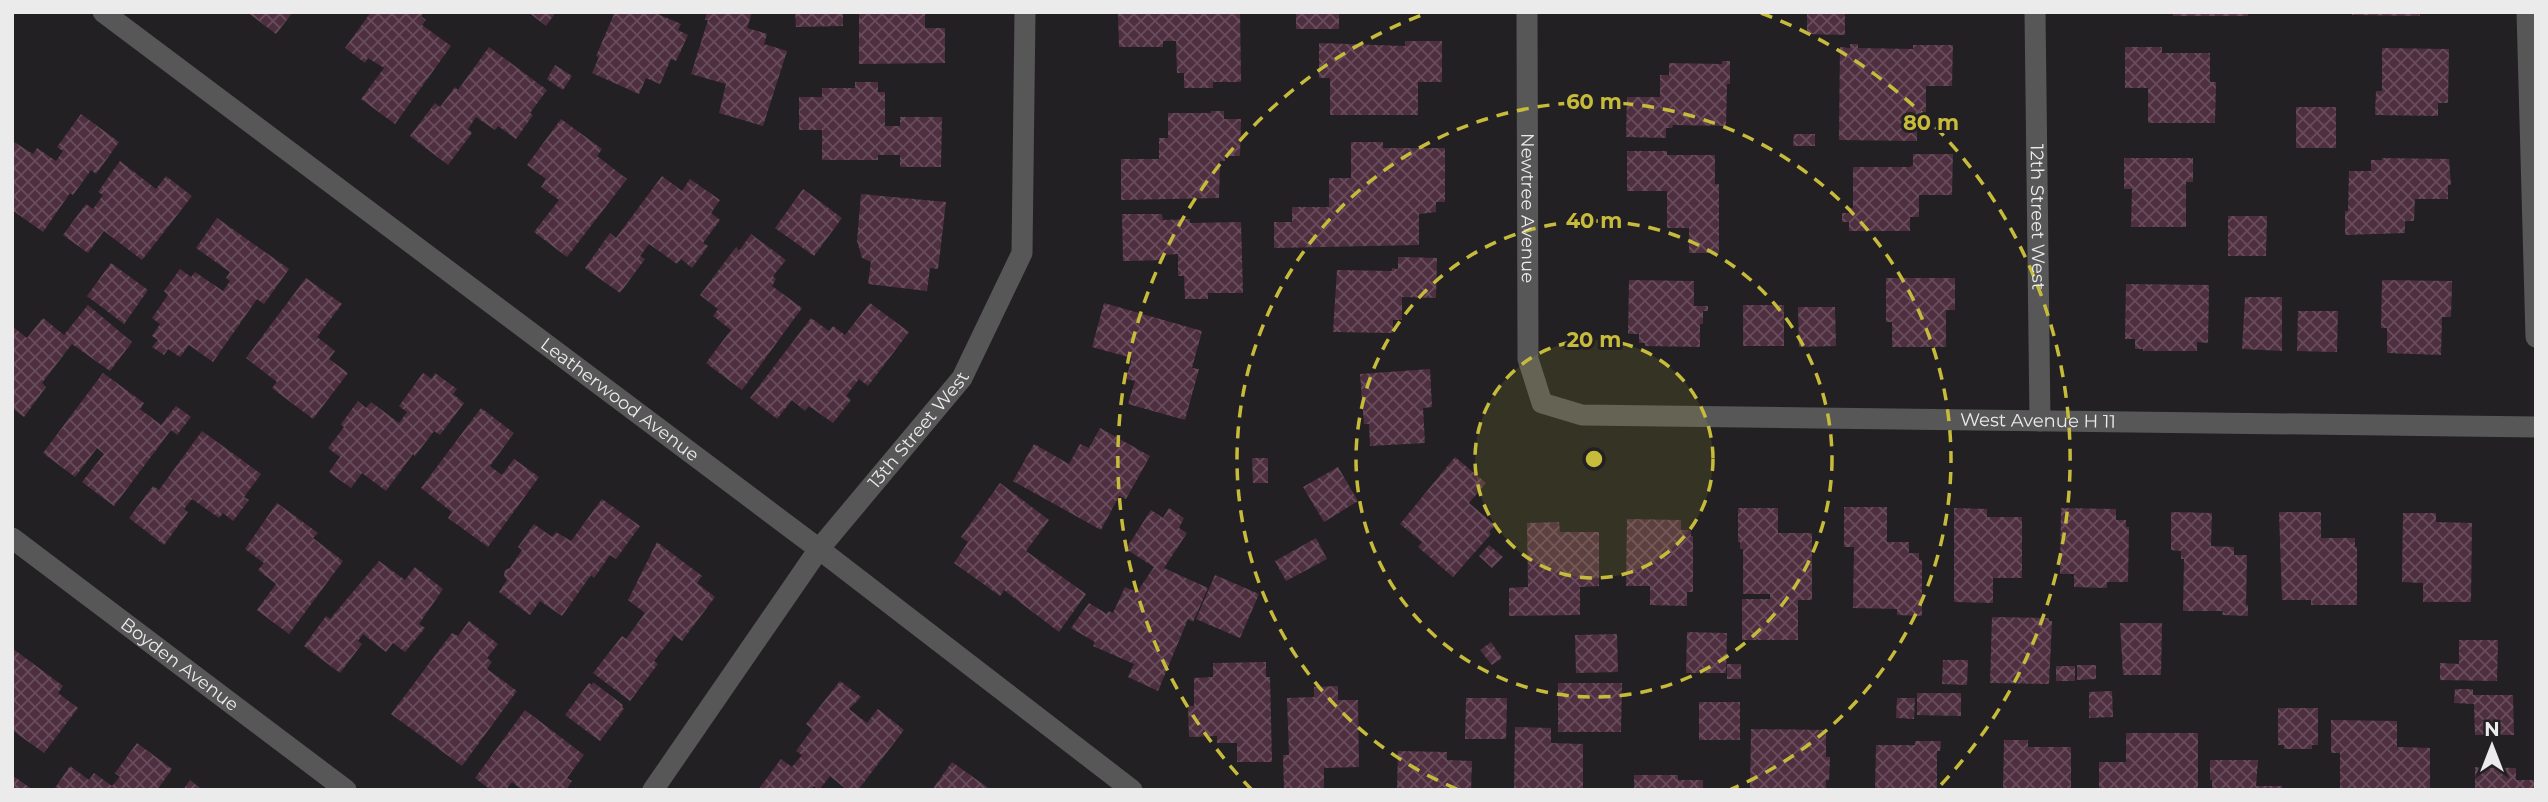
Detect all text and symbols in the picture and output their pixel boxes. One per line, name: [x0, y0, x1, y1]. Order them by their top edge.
text: 60 m: [1566, 89, 1622, 114]
text: 80 m: [1903, 110, 1959, 135]
street label: Newtree Avenue: [1516, 133, 1539, 283]
street label: 12th Street West: [2026, 144, 2049, 290]
text: 40 m: [1566, 208, 1622, 233]
text: 20 m: [1567, 327, 1621, 352]
street label: Leatherwood Avenue: [536, 333, 704, 466]
street label: 13th Street West: [863, 368, 974, 493]
street label: West Avenue H 11: [1960, 409, 2116, 433]
centre of rings: [1582, 447, 1606, 471]
street label: Boyden Avenue: [116, 613, 243, 716]
north arrow: [2457, 711, 2527, 781]
text: N: [2484, 718, 2500, 741]

